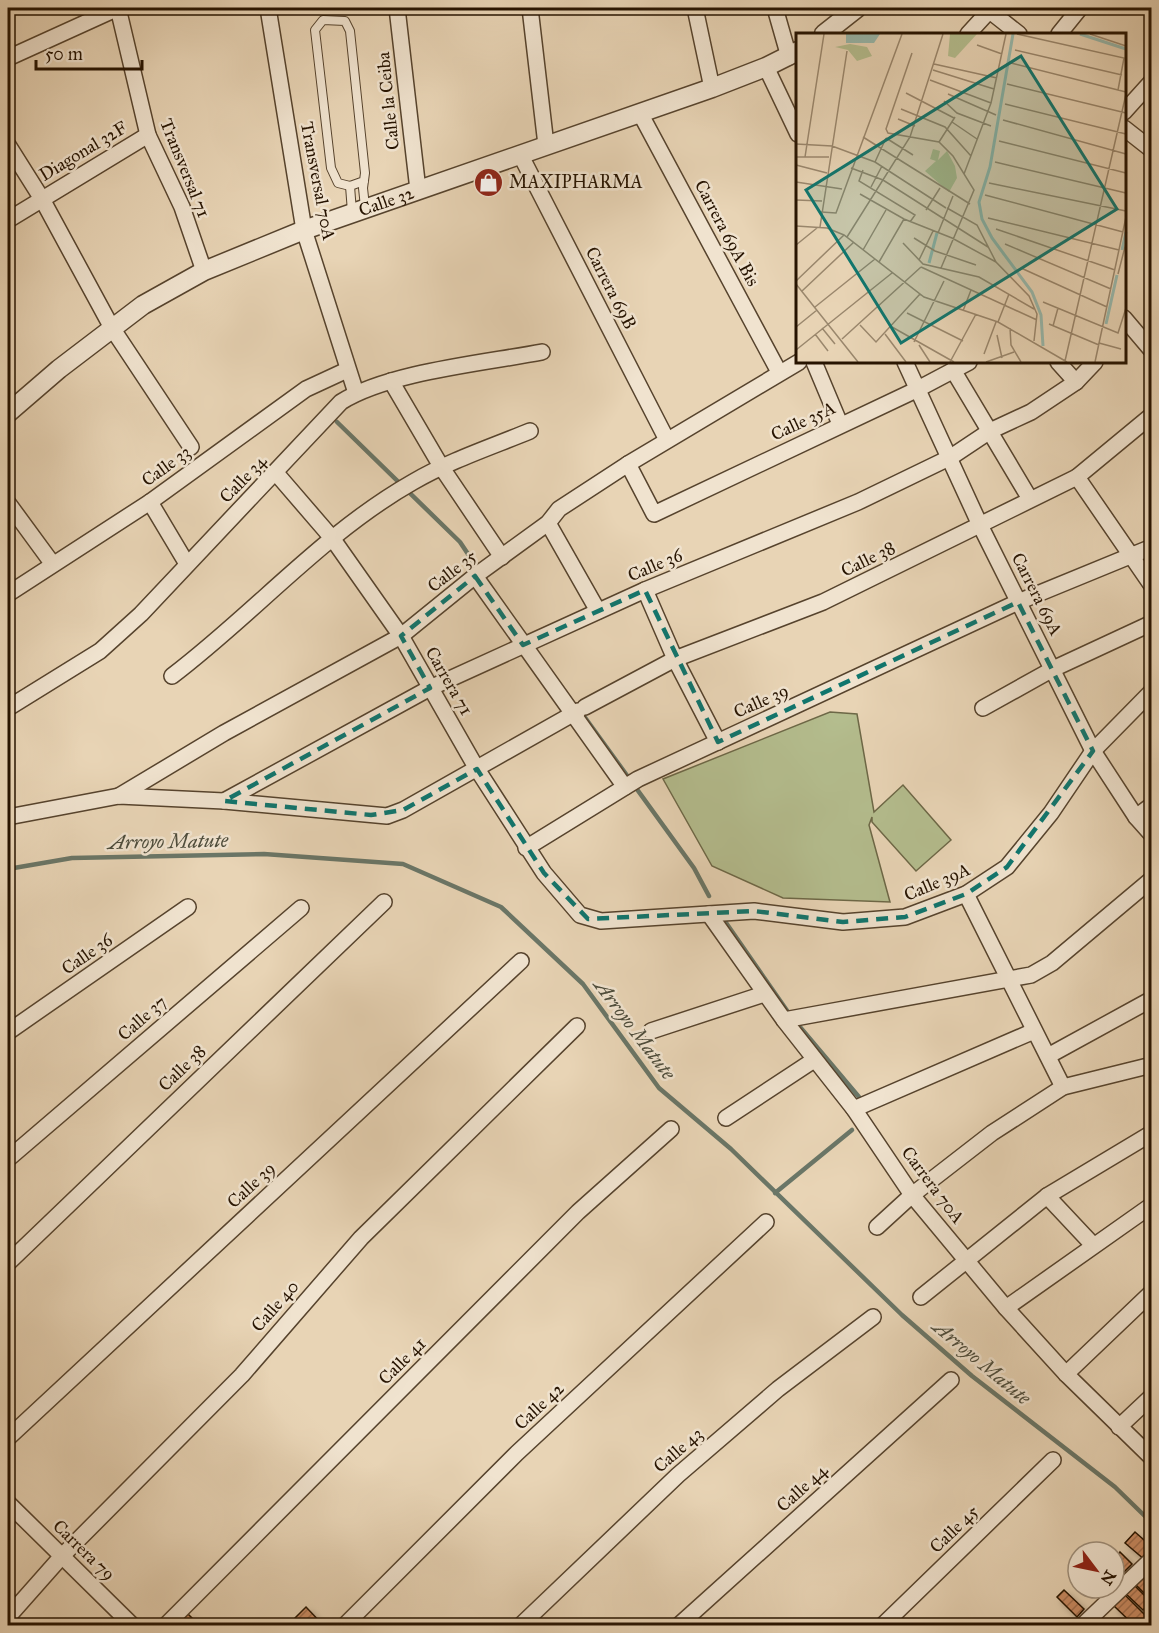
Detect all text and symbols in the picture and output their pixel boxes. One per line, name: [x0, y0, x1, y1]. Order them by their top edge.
scale bar: [36, 33, 142, 71]
inset map: [796, 33, 1126, 363]
text: 50 m: [45, 43, 83, 65]
street label: Calle la Ceiba: [372, 51, 404, 151]
street label: Transversal 71: [155, 115, 215, 221]
street label: Diagonal 32F: [35, 116, 131, 187]
street label: Transversal 70A: [296, 120, 340, 242]
shop icon: MAXIPHARMA: [472, 166, 504, 198]
place label: MAXIPHARMA: [509, 171, 643, 193]
street label: Carrera 69A Bis: [690, 176, 764, 290]
street label: Calle 32: [356, 182, 417, 221]
street label: Carrera 69B: [581, 243, 641, 333]
street label: Calle 35A: [767, 397, 839, 445]
street label: Calle 33: [137, 441, 195, 491]
street label: Calle 34: [215, 450, 272, 508]
street label: Calle 38: [837, 536, 899, 582]
street label: Calle 36: [624, 543, 686, 586]
street label: Calle 35: [423, 545, 482, 597]
street label: Carrera 69A: [1007, 549, 1067, 639]
street label: Carrera 71: [421, 643, 477, 719]
street label: Calle 39: [730, 679, 792, 723]
water label: Arroyo Matute: [106, 828, 229, 854]
street label: Calle 39A: [901, 858, 973, 906]
street label: Calle 36: [57, 928, 117, 979]
water label: Arroyo Matute: [588, 972, 681, 1085]
street label: Calle 37: [113, 991, 171, 1045]
street label: Calle 38: [154, 1040, 210, 1096]
street label: Carrera 70A: [897, 1142, 969, 1228]
street label: Calle 39: [222, 1157, 280, 1213]
street label: Calle 40: [247, 1276, 303, 1336]
water label: Arroyo Matute: [927, 1313, 1036, 1410]
street label: Calle 41: [374, 1333, 430, 1389]
street label: Calle 42: [510, 1377, 568, 1434]
street label: Calle 43: [649, 1423, 707, 1477]
street label: Calle 44: [772, 1459, 833, 1517]
street label: Calle 45: [925, 1500, 983, 1558]
street label: Carrera 79: [48, 1515, 120, 1585]
north arrow: [1066, 1540, 1126, 1600]
text: N: [1096, 1567, 1120, 1589]

